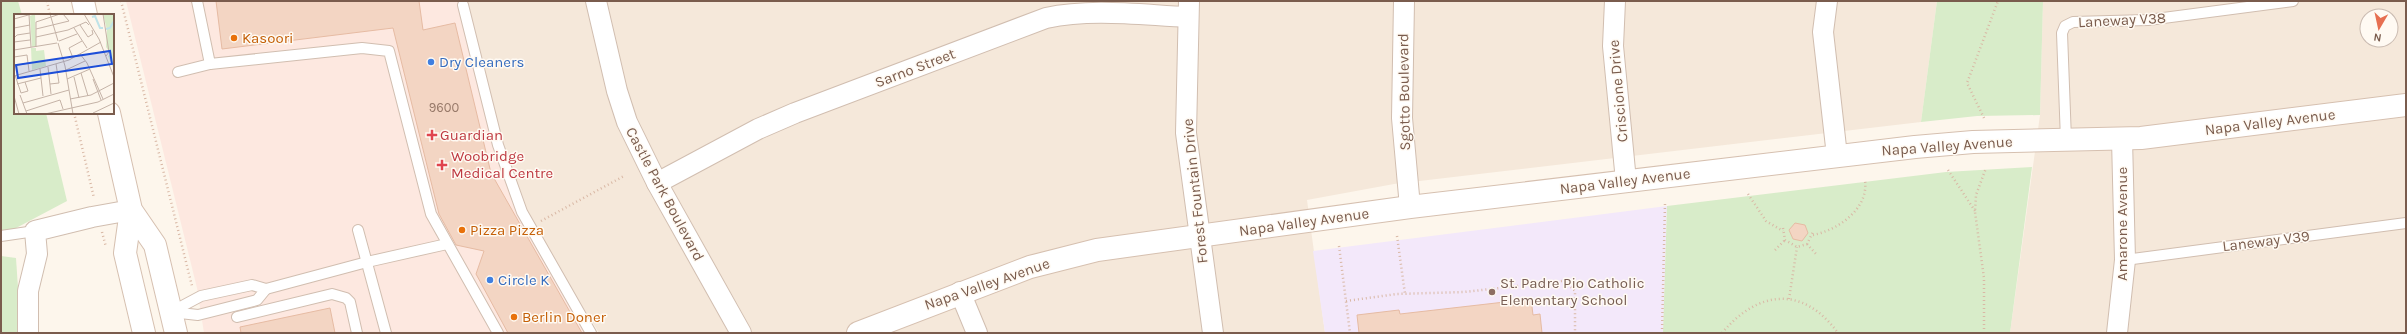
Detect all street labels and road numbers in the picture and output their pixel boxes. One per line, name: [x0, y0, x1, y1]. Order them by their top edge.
street label: Laneway V38: [2077, 9, 2167, 31]
street label: Sgotto Boulevard: [1394, 33, 1414, 151]
street label: Criscione Drive: [1605, 39, 1631, 143]
street label: Sarno Street: [872, 44, 958, 92]
street label: Napa Valley Avenue: [2204, 105, 2336, 139]
street label: Forest Fountain Drive: [1178, 118, 1212, 264]
street label: Castle Park Boulevard: [622, 124, 708, 264]
street label: Napa Valley Avenue: [1881, 132, 2013, 160]
street label: Napa Valley Avenue: [1559, 164, 1691, 198]
street label: Amarone Avenue: [2113, 167, 2131, 281]
street label: Napa Valley Avenue: [1238, 204, 1370, 240]
street label: Laneway V39: [2221, 227, 2311, 255]
street label: Napa Valley Avenue: [922, 254, 1052, 314]

